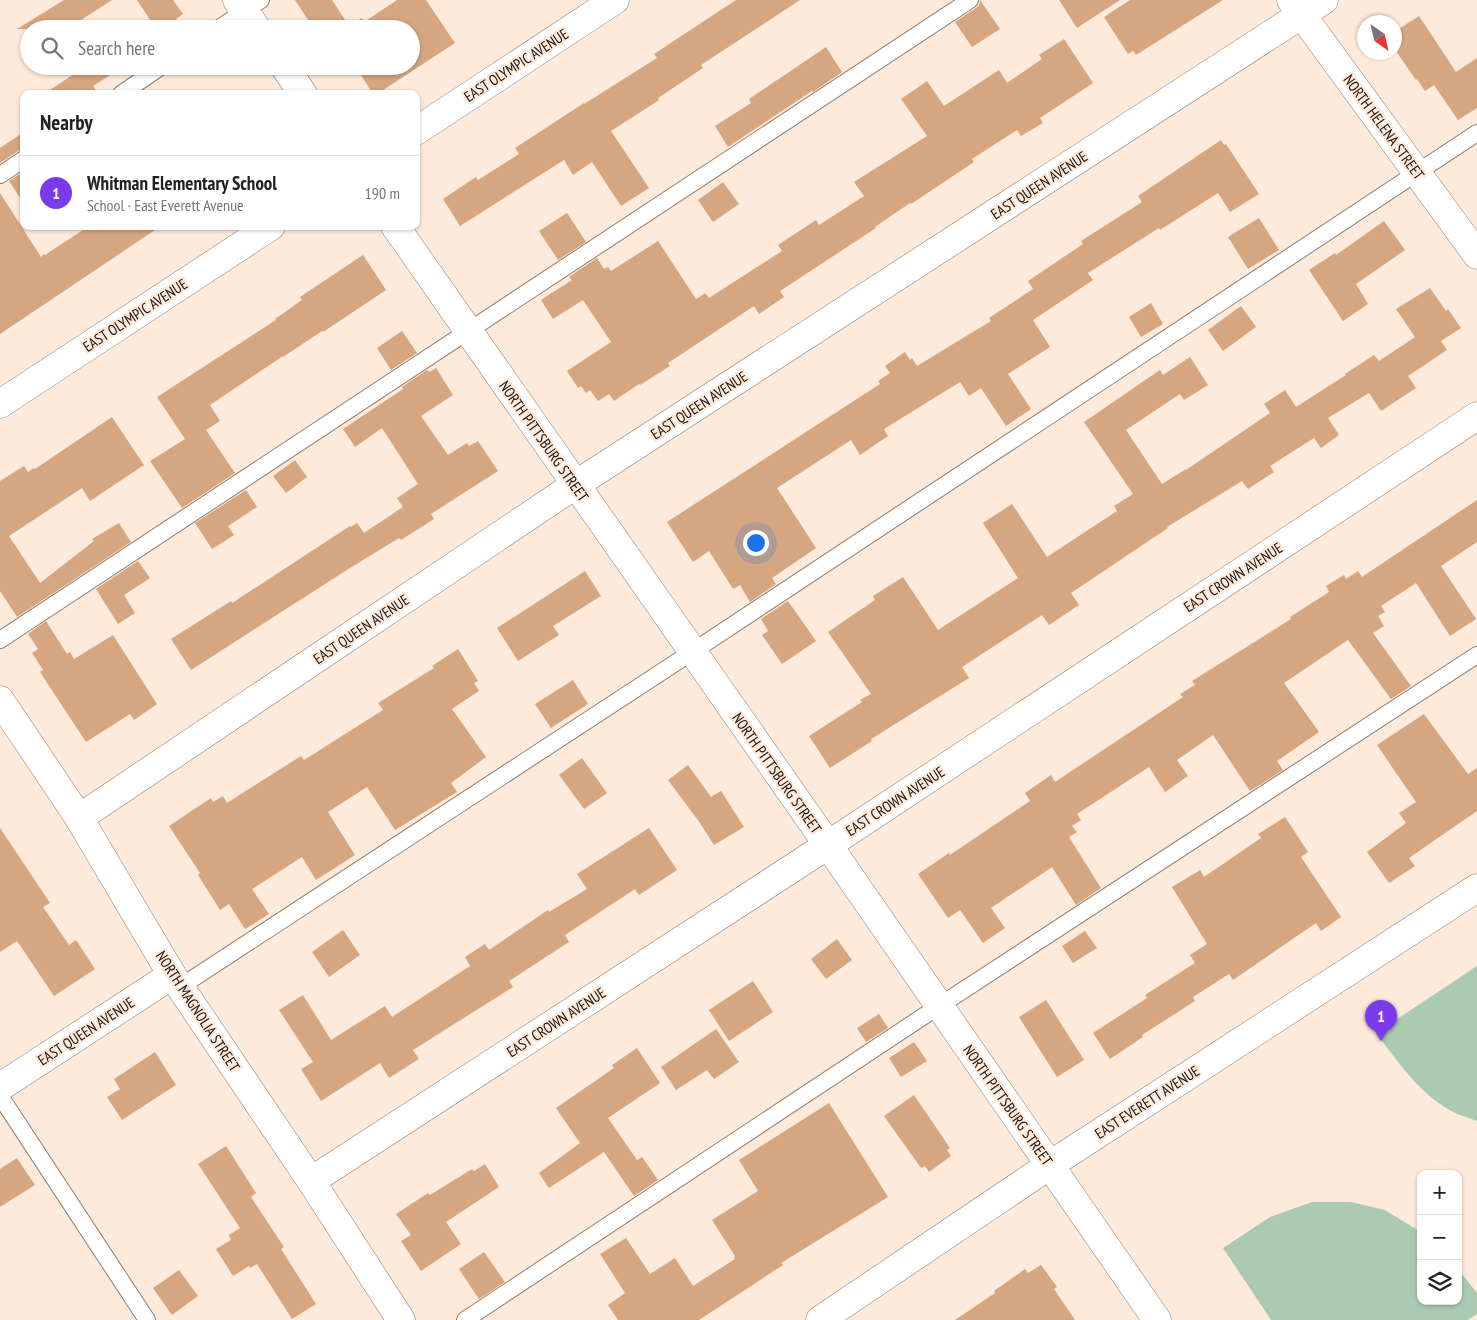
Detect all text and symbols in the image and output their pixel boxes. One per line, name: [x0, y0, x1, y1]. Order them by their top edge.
north arrow: [1357, 15, 1402, 60]
search box: [20, 20, 420, 75]
street label: EAST OLYMPIC AVENUE: [460, 24, 572, 106]
icon: search: [38, 34, 66, 62]
text: Search here: [78, 36, 155, 60]
street label: NORTH HELENA STREET: [1339, 71, 1429, 184]
text: Nearby: [40, 109, 93, 136]
street label: EAST QUEEN AVENUE: [987, 147, 1091, 223]
text: Whitman Elementary School: [87, 171, 277, 195]
text: 1: [52, 183, 60, 203]
text: 190 m: [365, 183, 400, 203]
text: School · East Everett Avenue: [87, 195, 244, 215]
street label: EAST OLYMPIC AVENUE: [79, 274, 191, 356]
street label: EAST QUEEN AVENUE: [647, 367, 751, 443]
street label: NORTH PITTSBURG STREET: [495, 377, 593, 505]
your location: [743, 530, 769, 556]
street label: EAST CROWN AVENUE: [1180, 538, 1286, 616]
street label: EAST QUEEN AVENUE: [310, 590, 412, 668]
street label: NORTH PITTSBURG STREET: [728, 709, 826, 837]
street label: EAST CROWN AVENUE: [842, 762, 948, 840]
street label: NORTH MAGNOLIA STREET: [152, 947, 244, 1075]
street label: EAST CROWN AVENUE: [503, 983, 609, 1061]
street label: EAST QUEEN AVENUE: [34, 993, 138, 1069]
pin: 1: [1365, 1000, 1397, 1041]
street label: NORTH PITTSBURG STREET: [959, 1041, 1057, 1169]
street label: EAST EVERETT AVENUE: [1091, 1061, 1203, 1143]
map controls: [1417, 1170, 1462, 1305]
button: +: [1417, 1170, 1462, 1215]
button: −: [1417, 1215, 1462, 1260]
button: layers: [1417, 1260, 1462, 1305]

